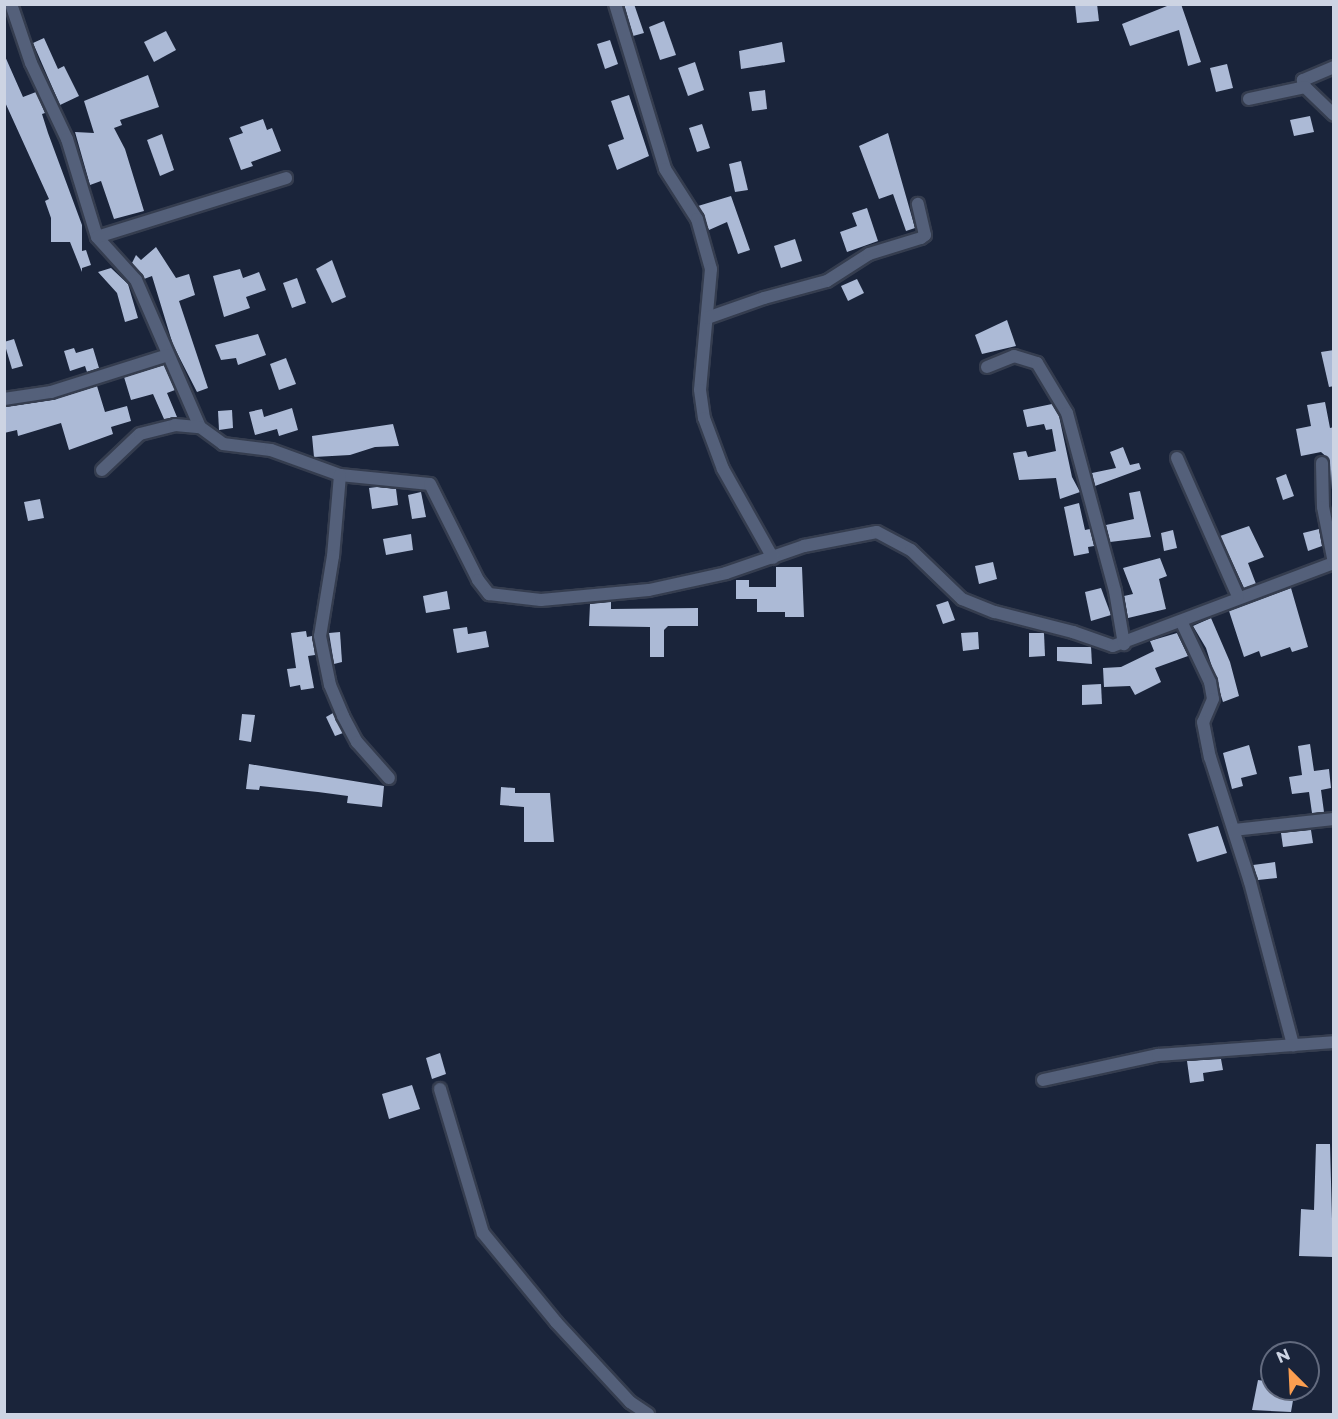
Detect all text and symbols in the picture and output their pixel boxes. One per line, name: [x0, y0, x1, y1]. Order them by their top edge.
north arrow: [1260, 1341, 1320, 1401]
text: N: [1274, 1345, 1293, 1367]

